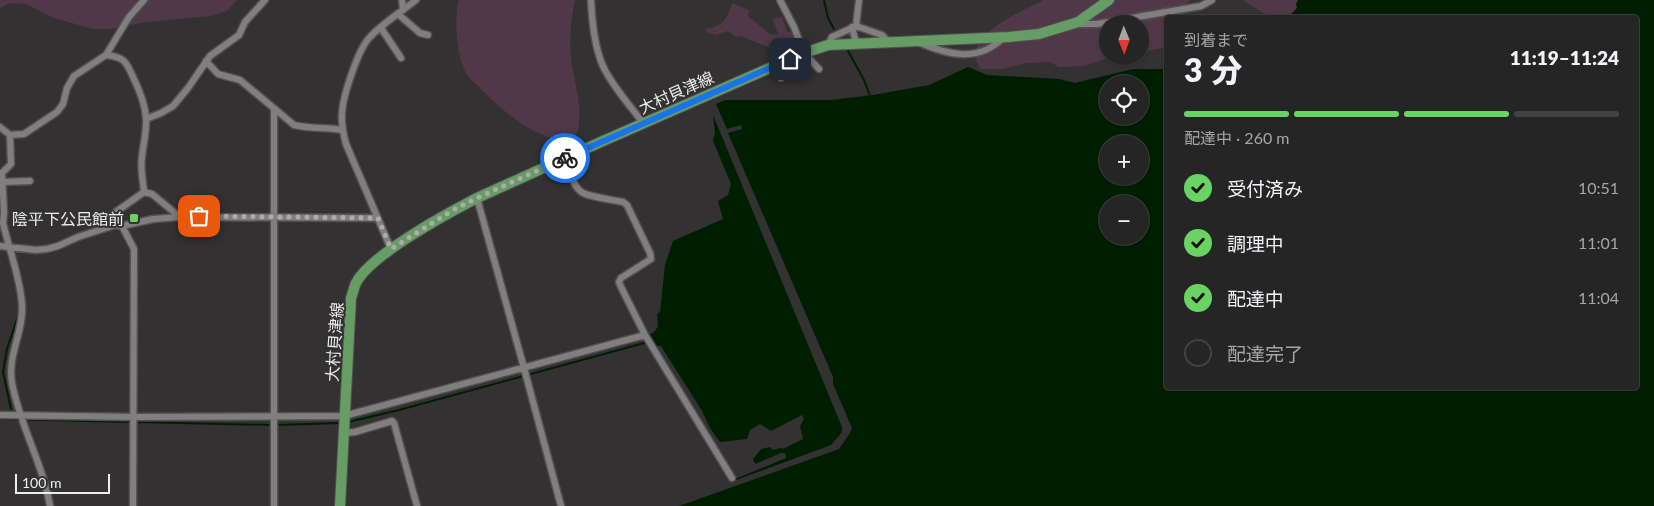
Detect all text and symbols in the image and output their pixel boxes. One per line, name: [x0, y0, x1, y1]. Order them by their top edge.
north arrow: [1099, 15, 1149, 65]
map controls: [1099, 15, 1149, 245]
text: 到着まで: [1184, 30, 1248, 49]
pin: [769, 38, 811, 80]
icon: home: [776, 45, 804, 73]
text: 11:19–11:24: [1510, 46, 1619, 69]
text: 3 分: [1184, 50, 1242, 89]
street label: 大村貝津線: [636, 67, 716, 117]
button: locate: [1099, 75, 1149, 125]
text: 配達中 · 260 m: [1184, 128, 1289, 147]
courier: [540, 133, 590, 183]
button: +: [1099, 135, 1149, 185]
icon: bike: [551, 144, 579, 172]
icon: check: [1184, 174, 1212, 202]
text: 受付済み: [1227, 177, 1303, 200]
text: 10:51: [1578, 178, 1619, 197]
pin: [178, 195, 220, 237]
button: −: [1099, 195, 1149, 245]
icon: bag: [185, 202, 213, 230]
place label: 陰平下公民館前: [12, 209, 124, 228]
marker: 陰平下公民館前: [128, 212, 140, 224]
icon: check: [1184, 229, 1212, 257]
text: 調理中: [1227, 232, 1284, 255]
text: 11:01: [1578, 233, 1619, 252]
icon: check: [1184, 284, 1212, 312]
text: 配達中: [1227, 287, 1284, 310]
text: 11:04: [1578, 288, 1619, 307]
street label: 大村貝津線: [322, 301, 346, 383]
text: 配達完了: [1227, 342, 1303, 365]
scale bar: [15, 471, 110, 494]
text: 100 m: [22, 474, 61, 491]

